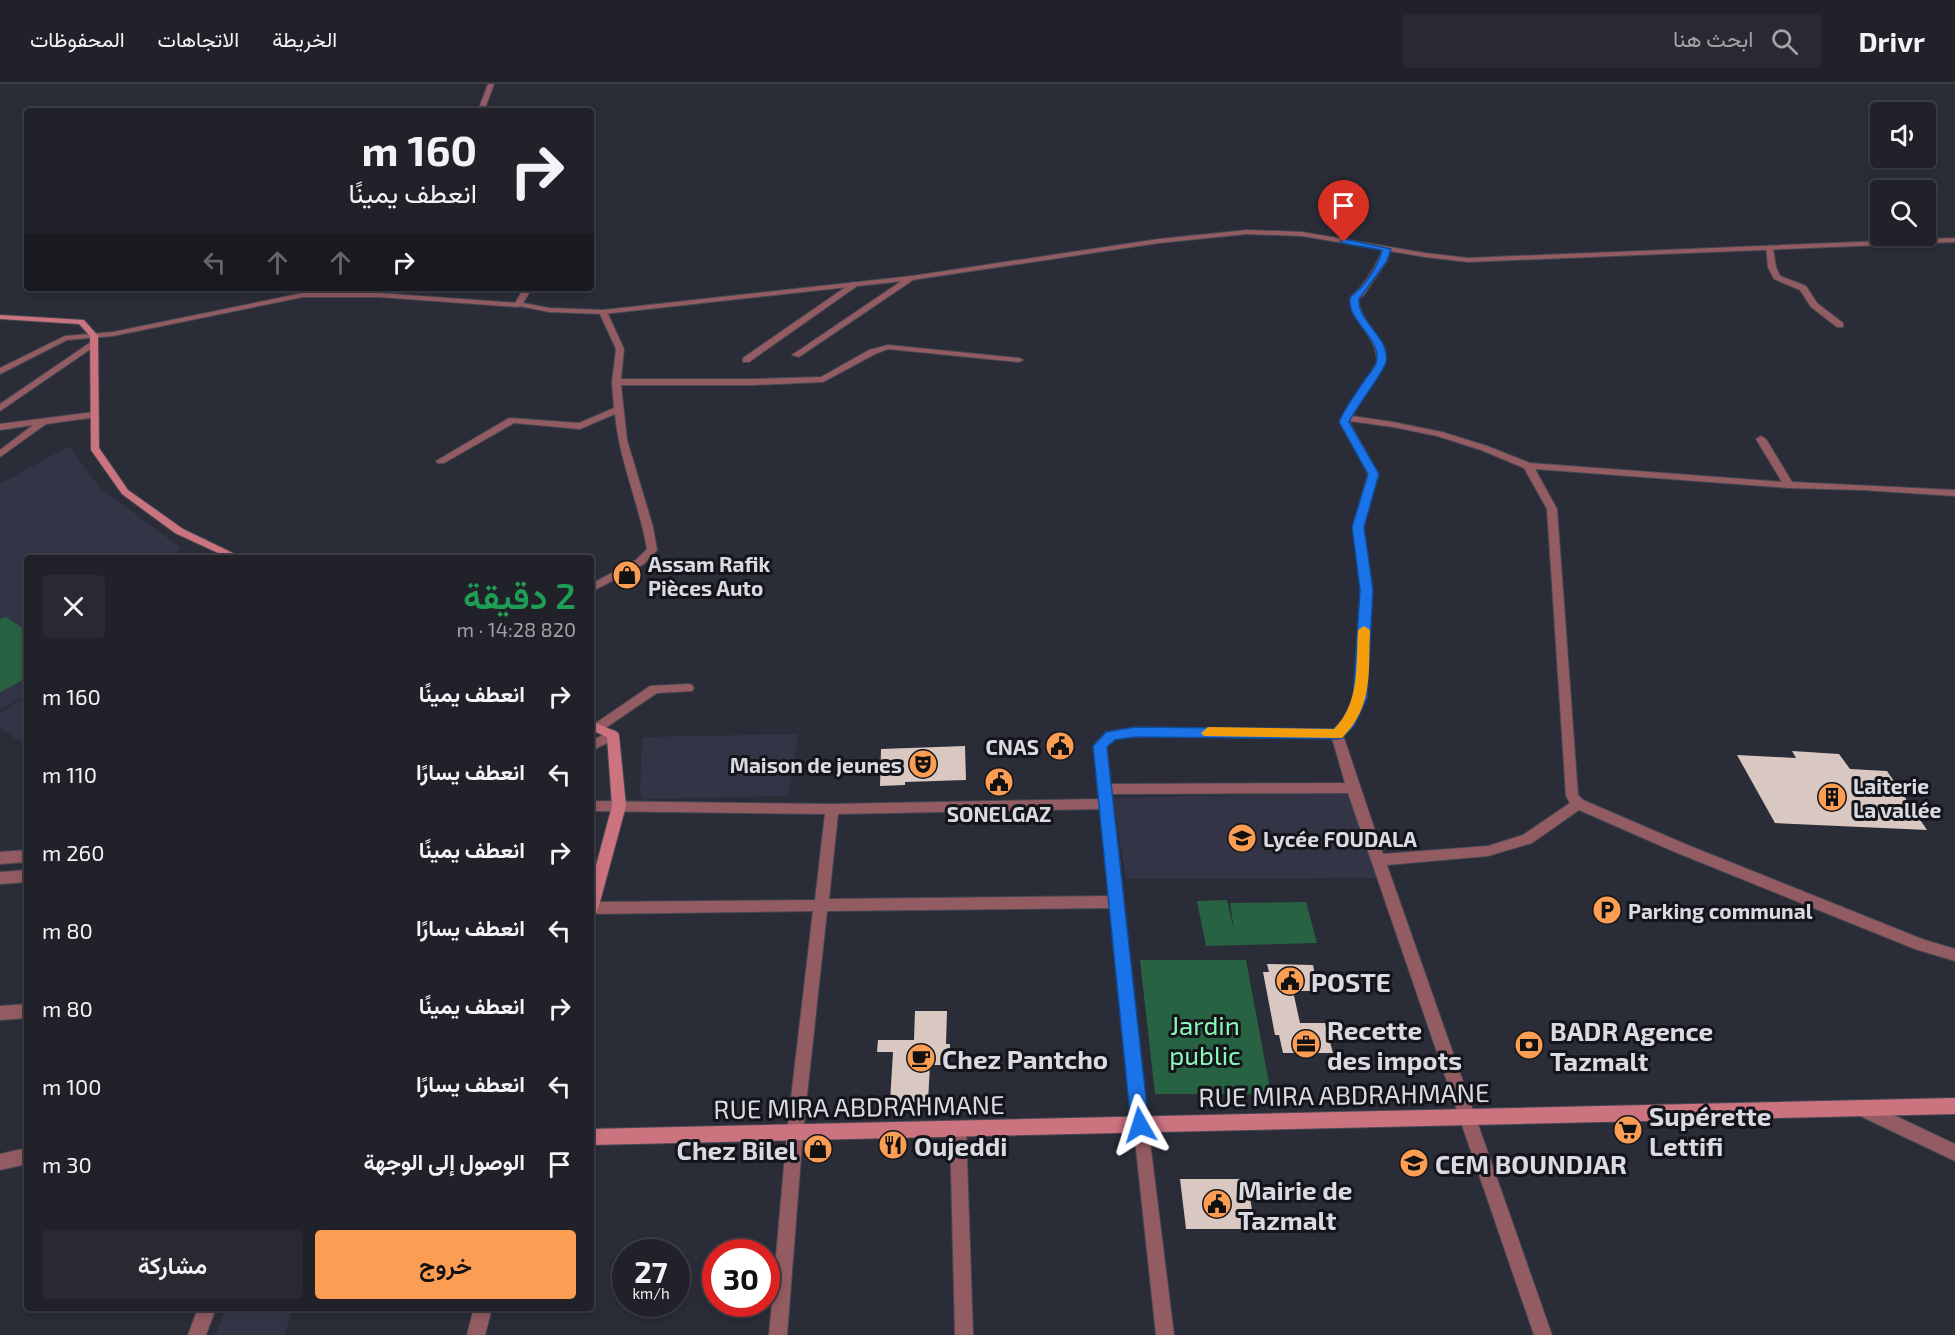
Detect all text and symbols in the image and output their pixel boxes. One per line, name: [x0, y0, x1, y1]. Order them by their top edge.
search box: [1402, 14, 1822, 68]
text: Drivr: [1858, 24, 1925, 58]
text: ابحث هنا: [1673, 25, 1753, 51]
icon: search: [1768, 25, 1801, 58]
text: المحفوظات: [30, 26, 125, 51]
text: الاتجاهات: [158, 26, 239, 51]
text: الخريطة: [272, 26, 337, 51]
map controls: [1870, 102, 1936, 246]
button: sound: [1870, 102, 1936, 168]
text: 160 m: [361, 124, 477, 174]
icon: right: [498, 132, 576, 210]
text: انعطف يمينًا: [348, 176, 477, 208]
pin: [1318, 180, 1369, 242]
button: search: [1870, 180, 1936, 246]
icon: arrive: [1327, 189, 1360, 222]
icon: left: [198, 246, 231, 279]
icon: ahead: [261, 246, 294, 279]
icon: ahead: [324, 246, 357, 279]
icon: right: [387, 246, 420, 279]
place label: Assam Rafik Pièces Auto: [648, 551, 771, 600]
shop icon: Assam Rafik Pièces Auto: [611, 559, 643, 591]
text: 2 دقيقة: [463, 573, 576, 616]
button: close: [42, 575, 105, 638]
text: 820 m · 14:28: [457, 617, 576, 641]
text: انعطف يمينًا: [419, 680, 525, 706]
icon: right: [543, 680, 576, 713]
text: 160 m: [42, 683, 101, 709]
public building icon: CNAS: [1044, 730, 1076, 762]
place label: CNAS: [985, 734, 1039, 759]
theatre icon: Maison de jeunes: [907, 748, 939, 780]
place label: Maison de jeunes: [730, 752, 902, 777]
text: انعطف يسارًا: [416, 758, 525, 784]
icon: left: [543, 758, 576, 791]
text: 110 m: [42, 761, 97, 787]
public building icon: SONELGAZ: [983, 766, 1015, 798]
place label: Laiterie La vallée: [1853, 773, 1942, 822]
building icon: Laiterie La vallée: [1816, 781, 1848, 813]
place label: SONELGAZ: [947, 801, 1051, 826]
school or university icon: Lycée FOUDALA: [1226, 822, 1258, 854]
place label: Lycée FOUDALA: [1263, 826, 1417, 852]
text: انعطف يمينًا: [419, 836, 525, 862]
icon: right: [543, 836, 576, 869]
text: 260 m: [42, 839, 104, 865]
parking icon: Parking communal: [1591, 894, 1623, 926]
place label: Parking communal: [1628, 898, 1813, 923]
text: انعطف يسارًا: [416, 914, 525, 940]
icon: left: [543, 914, 576, 947]
text: 80 m: [42, 917, 93, 943]
public building icon: POSTE: [1274, 965, 1306, 997]
place label: POSTE: [1311, 966, 1391, 997]
text: انعطف يمينًا: [419, 992, 525, 1018]
icon: right: [543, 992, 576, 1025]
text: 80 m: [42, 995, 93, 1021]
park label: Jardin public: [1169, 1009, 1241, 1070]
place label: Recette des impots: [1327, 1014, 1462, 1075]
place label: BADR Agence Tazmalt: [1550, 1015, 1713, 1076]
office icon: Recette des impots: [1290, 1028, 1322, 1060]
bank icon: BADR Agence Tazmalt: [1513, 1029, 1545, 1061]
cafe icon: Chez Pantcho: [905, 1042, 937, 1074]
place label: Chez Pantcho: [942, 1043, 1108, 1074]
text: انعطف يسارًا: [416, 1070, 525, 1096]
icon: left: [543, 1070, 576, 1103]
text: 100 m: [42, 1073, 101, 1099]
street label: RUE MIRA ABDRAHMANE: [1198, 1076, 1490, 1112]
street label: RUE MIRA ABDRAHMANE: [713, 1088, 1005, 1124]
position arrow: [1108, 1093, 1172, 1157]
place label: Supérette Lettifi: [1649, 1100, 1771, 1161]
supermarket icon: Supérette Lettifi: [1612, 1114, 1644, 1146]
restaurant icon: Oujeddi: [877, 1129, 909, 1161]
place label: Oujeddi: [914, 1130, 1007, 1161]
shop icon: Chez Bilel: [802, 1133, 834, 1165]
place label: Chez Bilel: [677, 1134, 797, 1165]
school or university icon: CEM BOUNDJAR: [1398, 1147, 1430, 1179]
text: الوصول إلى الوجهة: [363, 1148, 525, 1174]
icon: arrive: [543, 1148, 576, 1181]
place label: CEM BOUNDJAR: [1435, 1148, 1627, 1179]
text: 30 m: [42, 1151, 92, 1177]
place label: Mairie de Tazmalt: [1238, 1174, 1353, 1235]
public building icon: Mairie de Tazmalt: [1201, 1188, 1233, 1220]
button: مشاركة: [42, 1230, 303, 1299]
button: خروج: [315, 1230, 576, 1299]
speed limit sign: 30: [702, 1239, 780, 1317]
text: 27: [634, 1253, 668, 1289]
text: km/h: [632, 1284, 670, 1302]

